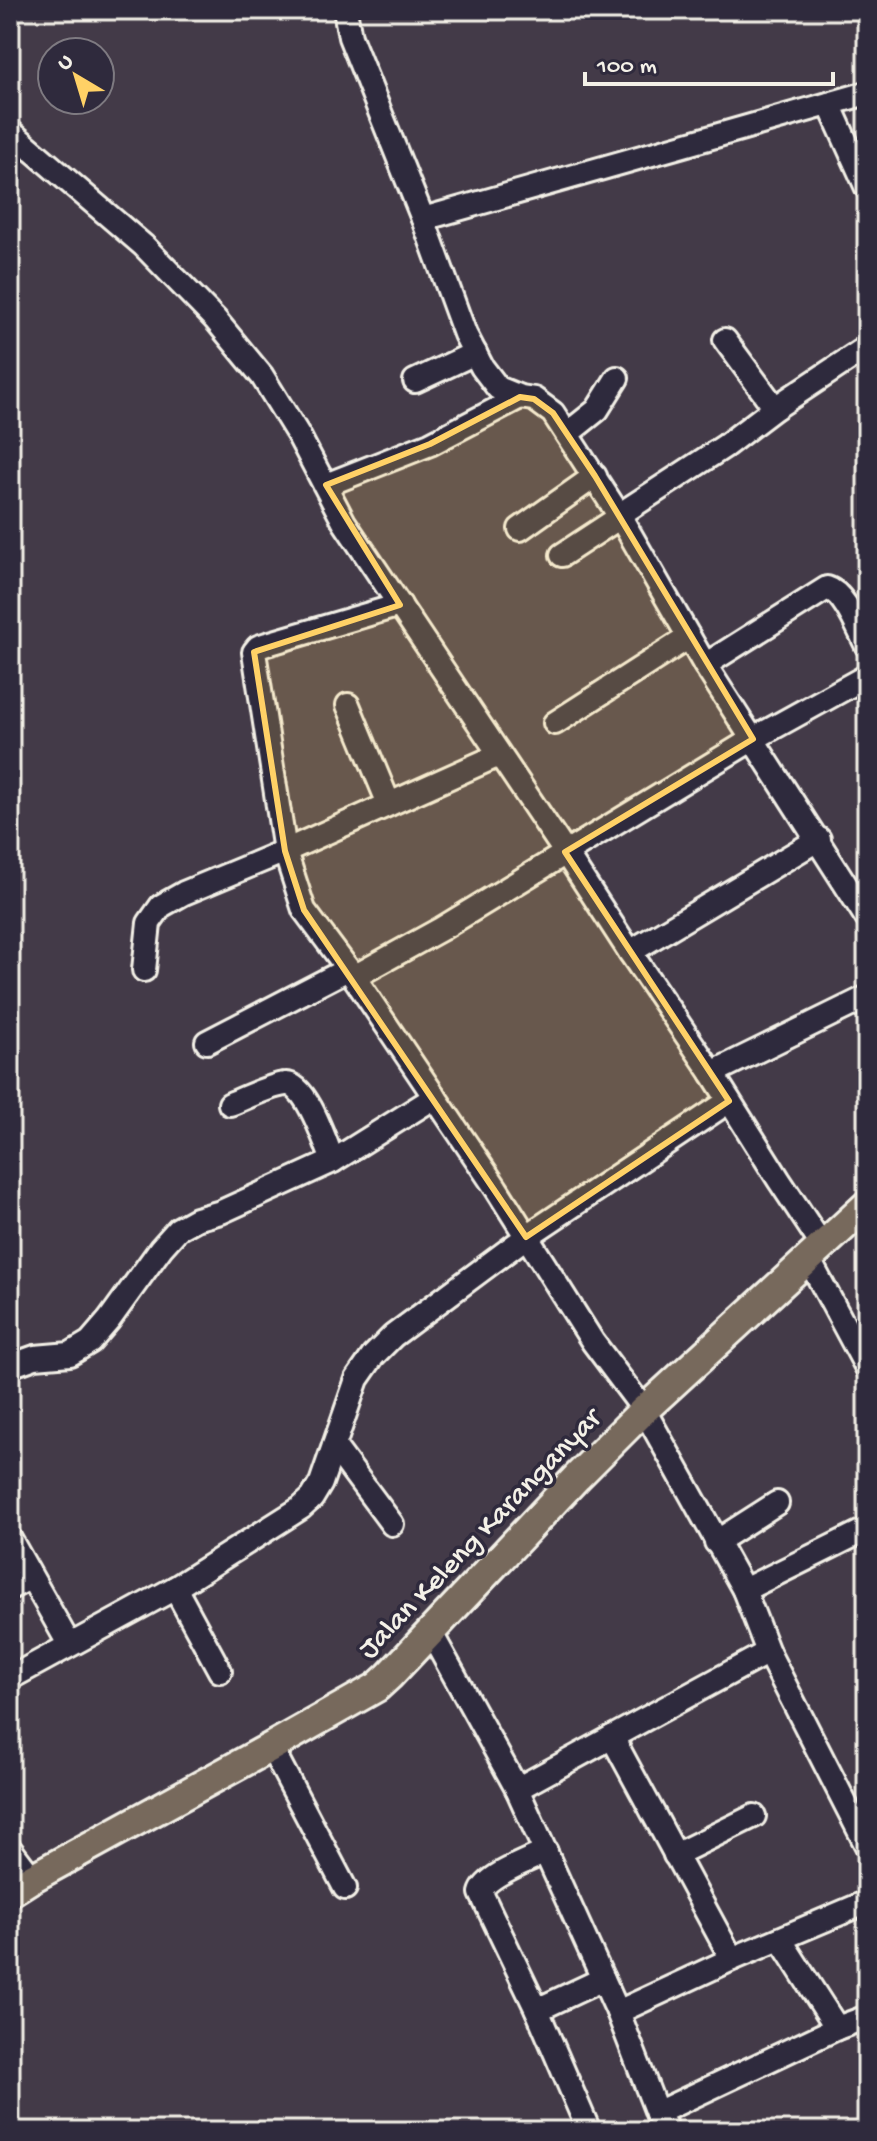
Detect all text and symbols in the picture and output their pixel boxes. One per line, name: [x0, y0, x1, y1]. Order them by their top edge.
north arrow: [36, 36, 116, 116]
scale bar: [585, 36, 833, 86]
text: U: [53, 49, 79, 78]
text: 100 m: [596, 53, 657, 82]
street label: Jalan Keleng Karanganyar: [352, 1401, 612, 1668]

